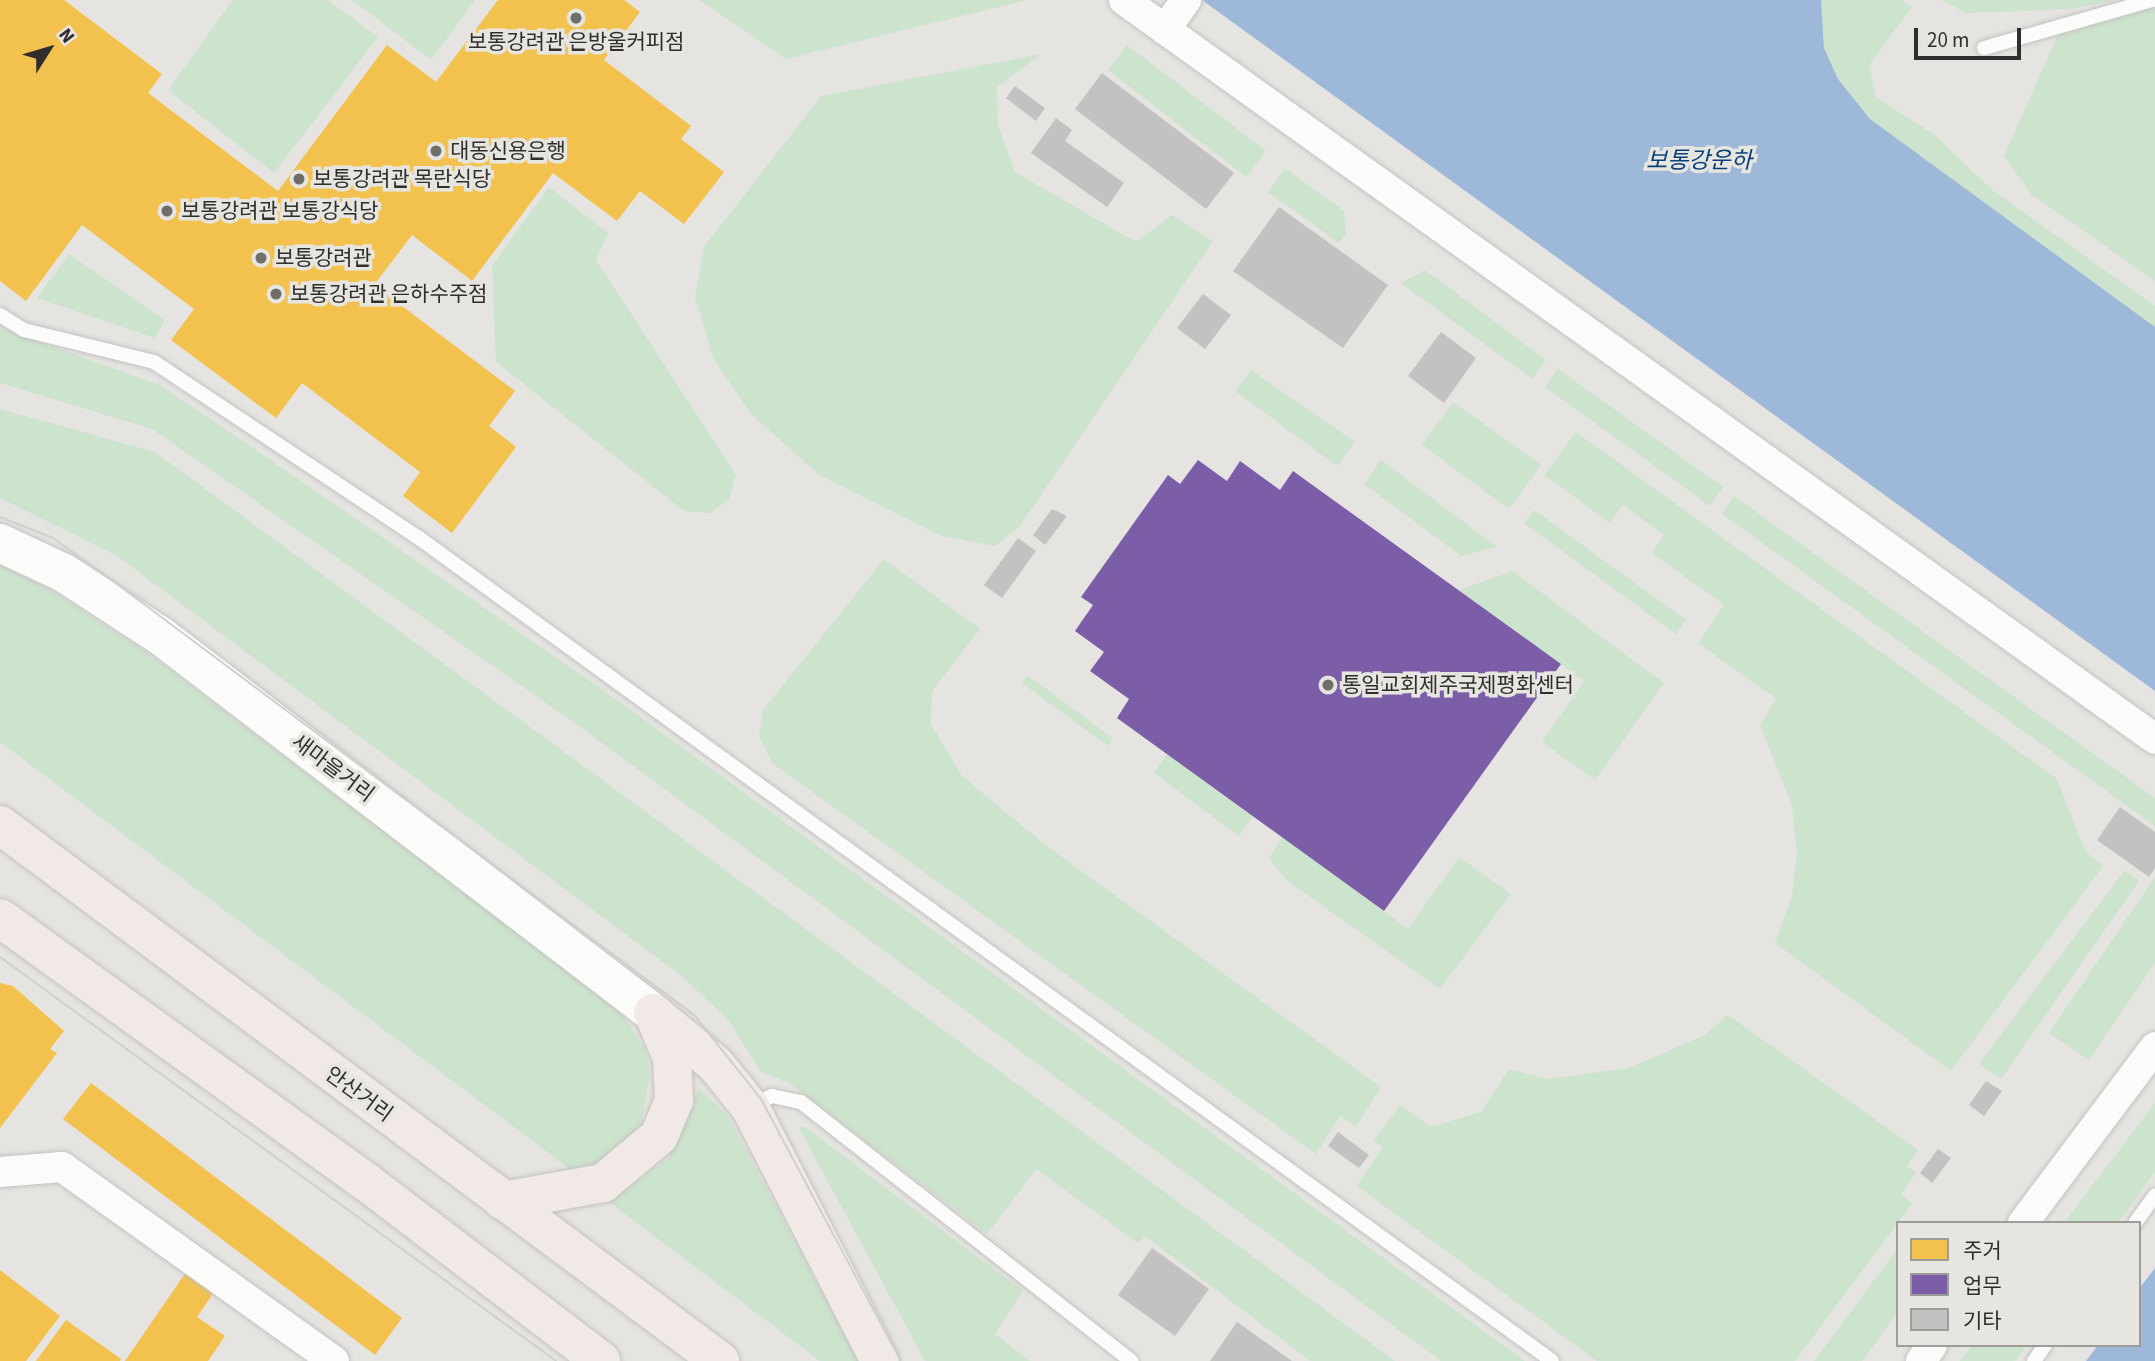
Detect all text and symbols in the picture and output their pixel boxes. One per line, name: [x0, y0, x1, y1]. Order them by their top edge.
marker: 보통강려관 은방울커피점: [568, 10, 584, 26]
north arrow: [14, 14, 84, 84]
scale bar: [1917, 14, 2024, 58]
text: N: [52, 23, 81, 49]
text: 20 m: [1927, 25, 1969, 55]
place label: 보통강려관 은방울커피점: [468, 29, 684, 55]
place label: 대동신용은행: [450, 138, 566, 164]
marker: 대동신용은행: [428, 143, 444, 159]
water label: 보통강운하: [1646, 147, 1752, 175]
place label: 보통강려관 목란식당: [313, 166, 491, 192]
marker: 보통강려관 목란식당: [291, 171, 307, 187]
place label: 보통강려관 보통강식당: [181, 198, 378, 224]
marker: 보통강려관 보통강식당: [159, 203, 175, 219]
place label: 보통강려관: [275, 245, 372, 271]
marker: 보통강려관: [253, 250, 269, 266]
place label: 보통강려관 은하수주점: [290, 281, 487, 307]
marker: 보통강려관 은하수주점: [268, 286, 284, 302]
place label: 통일교회제주국제평화센터: [1342, 672, 1574, 698]
marker: 통일교회제주국제평화센터: [1320, 677, 1336, 693]
street label: 새마을거리: [287, 729, 379, 807]
street label: 안산거리: [320, 1061, 398, 1127]
legend: [1896, 1221, 2141, 1347]
text: 주거: [1963, 1236, 2002, 1266]
text: 업무: [1963, 1271, 2002, 1301]
text: 기타: [1963, 1306, 2002, 1336]

